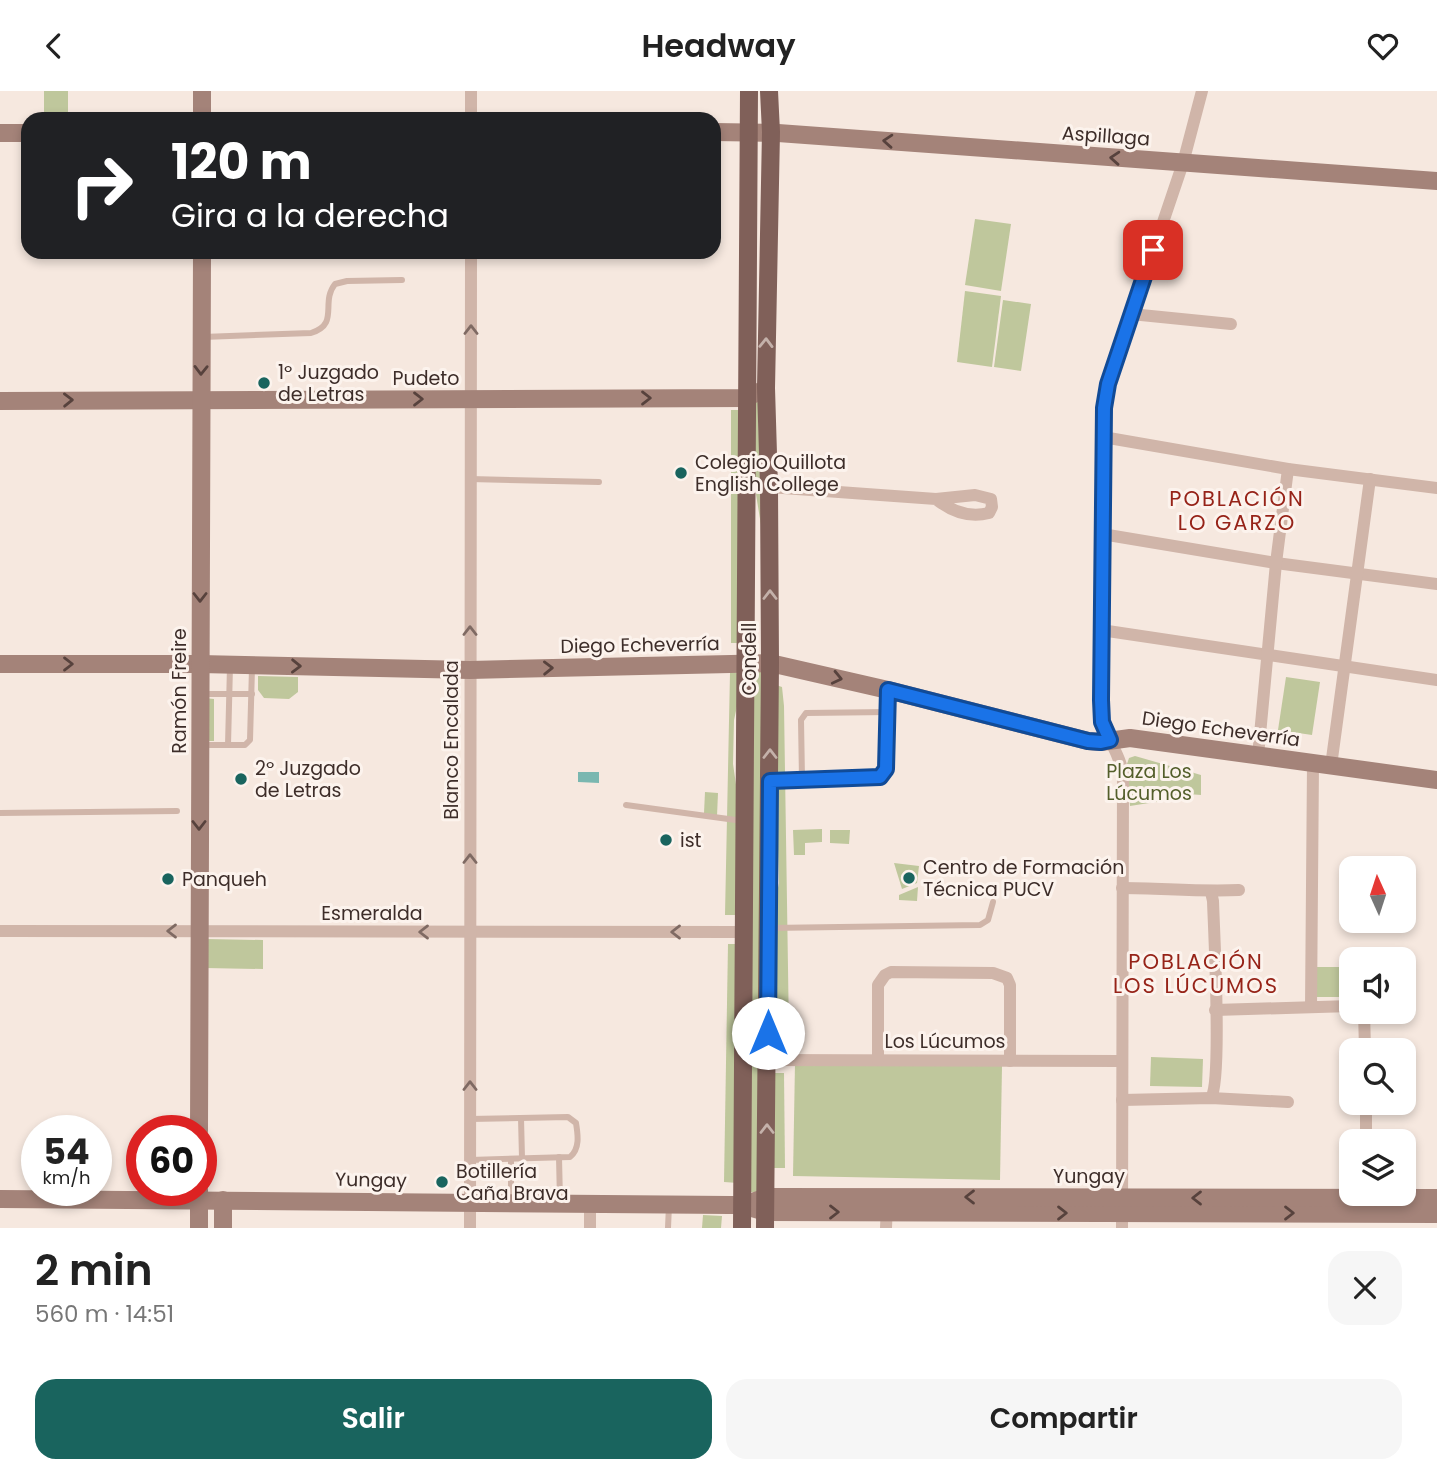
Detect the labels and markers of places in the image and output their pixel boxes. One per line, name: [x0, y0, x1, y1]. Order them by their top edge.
pin: [1123, 220, 1183, 280]
place label: 1º Juzgado de Letras: [278, 359, 379, 408]
marker: 1º Juzgado de Letras: [256, 375, 272, 391]
place label: Colegio Quillota English College: [695, 449, 846, 498]
marker: Colegio Quillota English College: [673, 465, 689, 481]
place label: 2º Juzgado de Letras: [255, 755, 361, 804]
marker: 2º Juzgado de Letras: [233, 771, 249, 787]
place label: ist: [680, 827, 702, 854]
marker: ist: [658, 832, 674, 848]
place label: Centro de Formación Técnica PUCV: [923, 854, 1124, 903]
place label: Panqueh: [182, 866, 267, 893]
marker: Centro de Formación Técnica PUCV: [901, 870, 917, 886]
marker: Panqueh: [160, 871, 176, 887]
place label: Botillería Caña Brava: [456, 1158, 569, 1207]
marker: Botillería Caña Brava: [434, 1174, 450, 1190]

